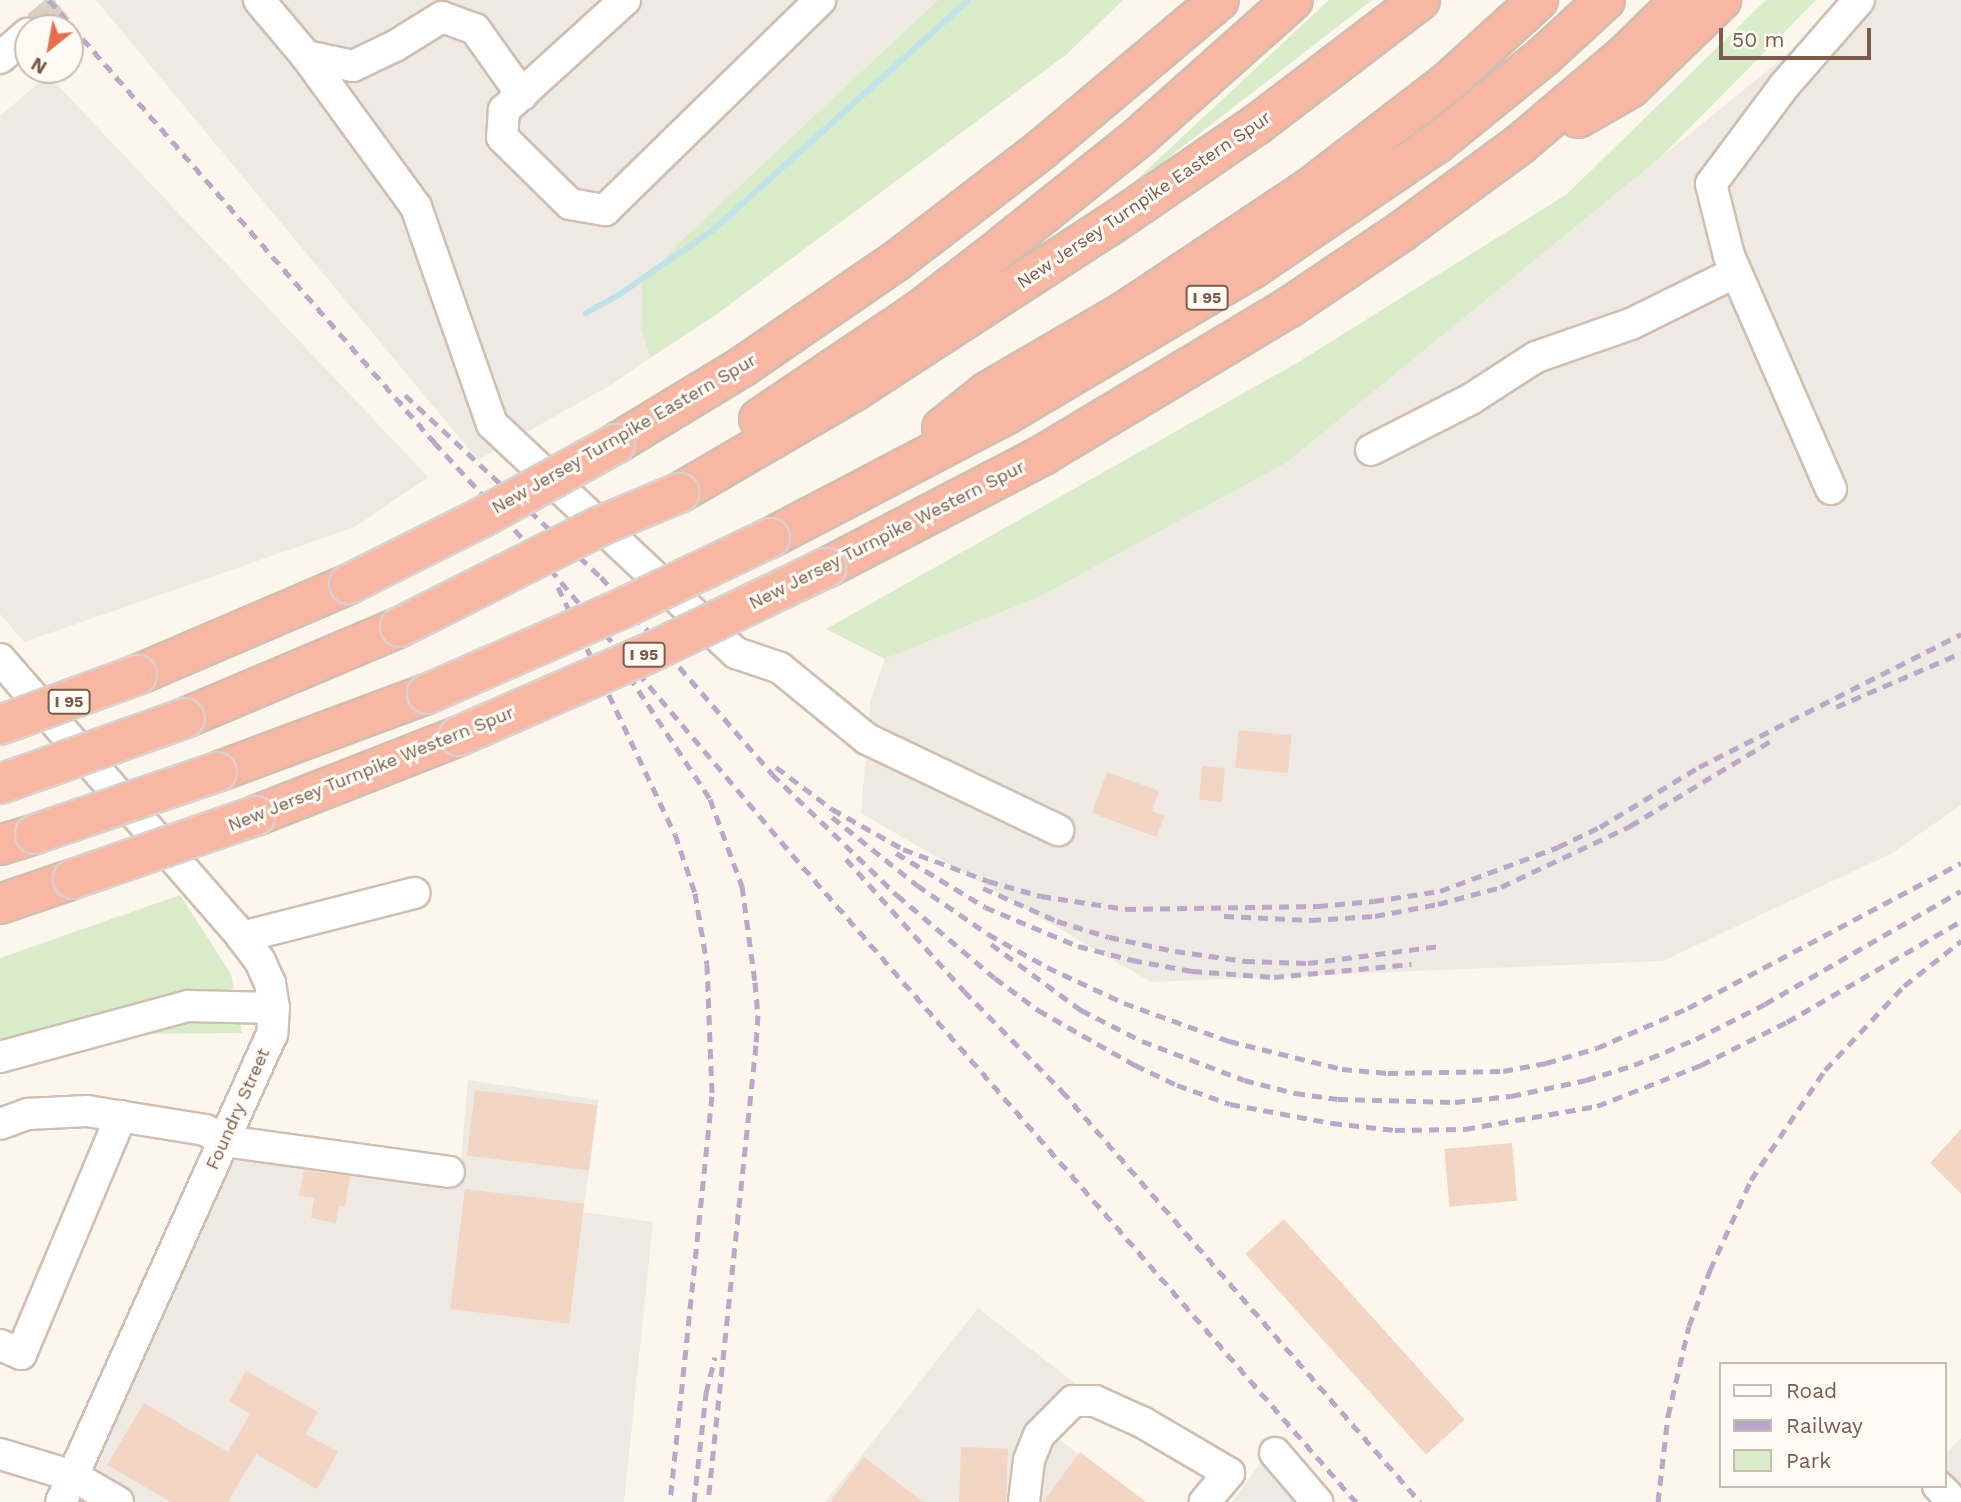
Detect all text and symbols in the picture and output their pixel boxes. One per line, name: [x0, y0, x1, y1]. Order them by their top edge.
north arrow: [14, 14, 84, 84]
scale bar: [1723, 14, 1875, 58]
text: 50 m: [1732, 27, 1784, 52]
text: N: [27, 52, 51, 79]
street label: New Jersey Turnpike Eastern Spur: [1012, 106, 1276, 294]
road number: I 95: [1184, 286, 1230, 310]
street label: New Jersey Turnpike Eastern Spur: [487, 349, 761, 519]
street label: New Jersey Turnpike Western Spur: [745, 455, 1029, 615]
road number: I 95: [621, 642, 667, 668]
road number: I 95: [46, 690, 92, 715]
street label: New Jersey Turnpike Western Spur: [224, 701, 518, 837]
street label: Foundry Street: [201, 1045, 275, 1173]
legend: [1720, 1362, 1947, 1488]
text: Road: [1786, 1378, 1837, 1403]
text: Railway: [1786, 1413, 1863, 1438]
text: Park: [1786, 1448, 1831, 1473]

